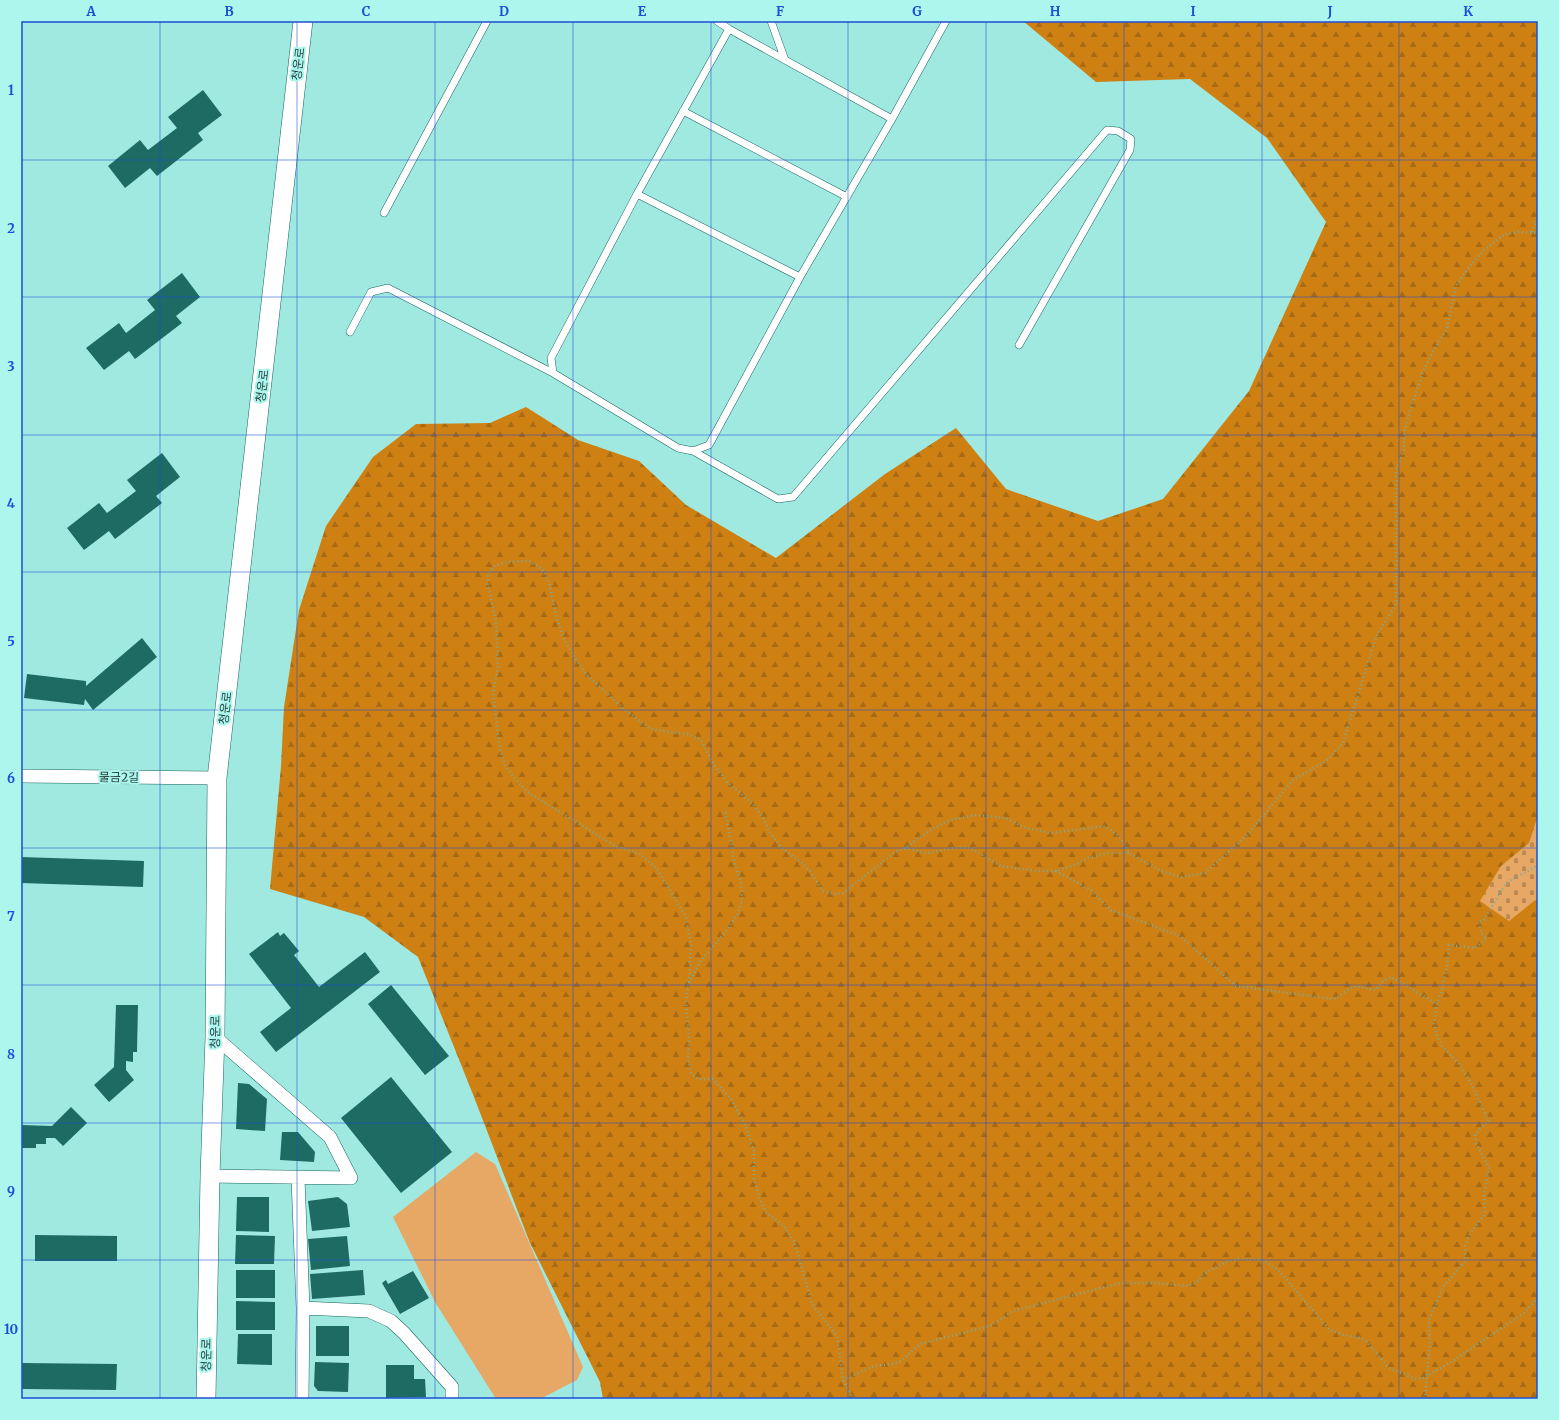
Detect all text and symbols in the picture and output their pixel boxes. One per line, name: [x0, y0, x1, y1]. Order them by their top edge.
text: A: [85, 3, 96, 20]
text: B: [224, 3, 234, 20]
text: C: [362, 3, 371, 20]
text: D: [499, 3, 509, 20]
text: E: [638, 3, 647, 20]
text: F: [776, 3, 784, 20]
text: G: [912, 3, 922, 20]
text: H: [1050, 3, 1061, 20]
text: I: [1190, 3, 1196, 20]
text: J: [1326, 3, 1333, 20]
text: K: [1463, 3, 1473, 20]
street label: 청운로: [289, 47, 307, 81]
text: 1: [8, 82, 14, 99]
text: 2: [7, 220, 15, 237]
text: 3: [7, 358, 15, 375]
street label: 청운로: [253, 369, 271, 403]
text: 4: [7, 495, 16, 512]
text: 5: [7, 633, 15, 650]
street label: 청운로: [216, 691, 234, 725]
street label: 물금2길: [99, 769, 139, 785]
text: 6: [7, 770, 15, 787]
text: 7: [7, 908, 15, 925]
street label: 청운로: [207, 1015, 223, 1049]
text: 8: [7, 1046, 15, 1063]
text: 9: [7, 1183, 15, 1200]
text: 10: [4, 1321, 18, 1338]
street label: 청운로: [198, 1338, 214, 1372]

